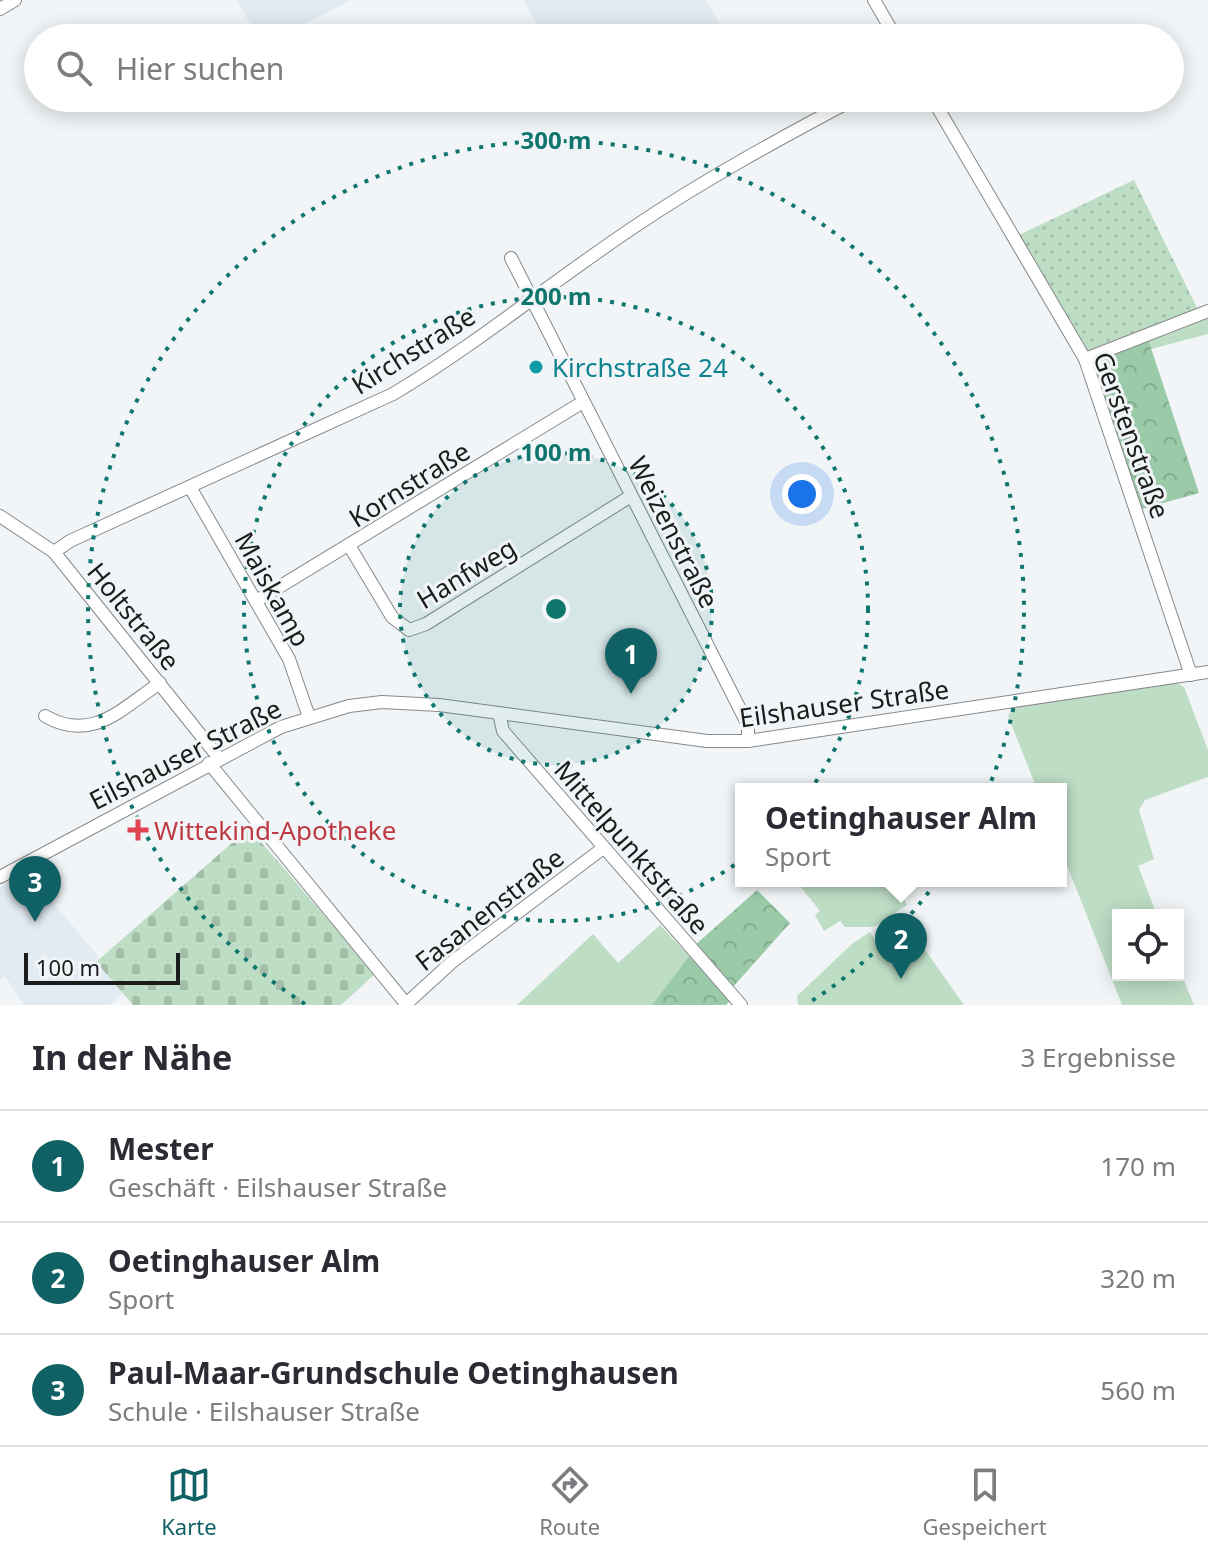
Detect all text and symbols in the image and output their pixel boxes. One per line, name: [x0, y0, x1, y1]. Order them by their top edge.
search box: [24, 24, 1184, 112]
icon: search: [52, 46, 96, 90]
text: Hier suchen: [116, 48, 284, 89]
text: 300 m: [521, 123, 591, 156]
text: 200 m: [521, 279, 591, 312]
street label: Kirchstraße: [344, 298, 482, 402]
street label: Gerstenstraße: [1085, 347, 1179, 523]
place label: Kirchstraße 24: [552, 349, 728, 385]
marker: Kirchstraße 24: [527, 358, 545, 376]
street label: Kornstraße: [342, 433, 476, 535]
text: 100 m: [521, 435, 591, 468]
street label: Weizenstraße: [620, 450, 728, 614]
your location: [782, 474, 822, 514]
street label: Maiskamp: [227, 525, 319, 653]
street label: Hanfweg: [410, 529, 522, 617]
street label: Holtstraße: [79, 555, 189, 677]
centre of rings: [542, 595, 570, 623]
pin: 1: [605, 628, 657, 694]
street label: Eilshauser Straße: [737, 670, 951, 736]
street label: Eilshauser Straße: [83, 690, 287, 818]
street label: Mittelpunktstraße: [546, 752, 718, 942]
popup: [735, 783, 1067, 887]
text: Oetinghauser Alm: [765, 797, 1037, 838]
place label: Wittekind-Apotheke: [154, 812, 396, 848]
marker: Wittekind-Apotheke: [129, 821, 147, 839]
text: Sport: [765, 838, 831, 874]
street label: Fasanenstraße: [407, 840, 571, 978]
pin: 3: [9, 856, 61, 922]
map controls: [1112, 909, 1184, 981]
button: locate: [1112, 909, 1184, 981]
pin: 2: [875, 913, 927, 979]
scale bar: [24, 949, 180, 985]
text: 100 m: [36, 952, 100, 982]
text: In der Nähe: [32, 1034, 232, 1080]
text: 3 Ergebnisse: [1020, 1039, 1176, 1075]
text: Mester: [108, 1128, 214, 1169]
text: 1: [51, 1148, 65, 1184]
text: 170 m: [1100, 1148, 1176, 1184]
text: Geschäft · Eilshauser Straße: [108, 1169, 447, 1205]
text: Oetinghauser Alm: [108, 1240, 380, 1281]
text: 2: [51, 1260, 65, 1296]
text: 320 m: [1100, 1260, 1176, 1296]
text: Sport: [108, 1281, 174, 1317]
text: Paul-Maar-Grundschule Oetinghausen: [108, 1352, 679, 1393]
text: 3: [51, 1372, 65, 1408]
text: 560 m: [1100, 1372, 1176, 1408]
text: Schule · Eilshauser Straße: [108, 1393, 420, 1429]
tab: Karte: [161, 1463, 217, 1541]
tab: Route: [539, 1463, 600, 1541]
tab: Gespeichert: [923, 1463, 1047, 1541]

